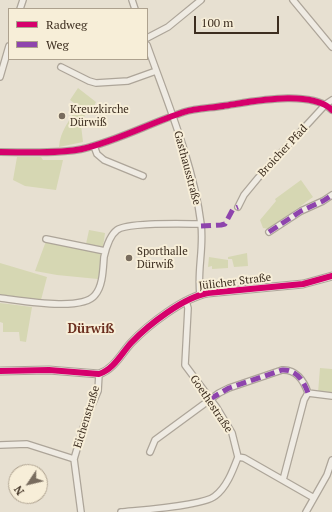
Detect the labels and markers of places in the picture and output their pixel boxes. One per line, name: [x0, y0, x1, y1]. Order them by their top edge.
place label: Kreuzkirche Dürwiß: [70, 103, 129, 129]
marker: Kreuzkirche Dürwiß: [57, 111, 67, 121]
place label: Sporthalle Dürwiß: [137, 245, 188, 271]
marker: Sporthalle Dürwiß: [124, 253, 134, 263]

